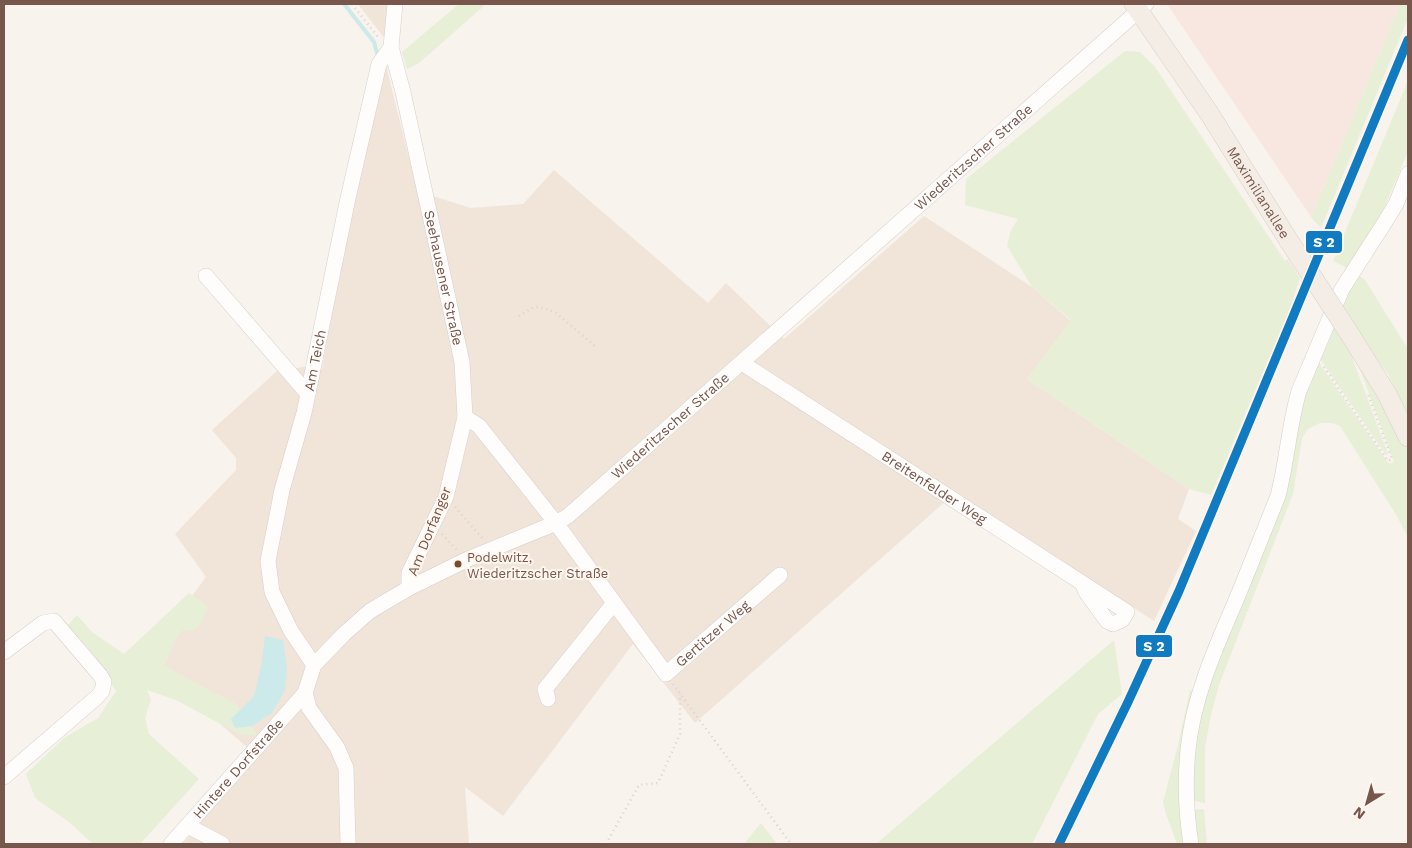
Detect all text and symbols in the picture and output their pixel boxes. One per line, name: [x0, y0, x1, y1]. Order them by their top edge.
street label: Wiederitzscher Straße: [911, 101, 1035, 213]
street label: Maximilianallee: [1224, 144, 1293, 241]
street label: Seehausener Straße: [421, 209, 466, 347]
line badge: S 2: [1305, 230, 1343, 254]
text: S 2: [1313, 234, 1335, 250]
street label: Am Teich: [301, 328, 329, 392]
street label: Wiederitzscher Straße: [608, 369, 732, 482]
street label: Breitenfelder Weg: [879, 448, 990, 527]
street label: Am Dorfanger: [404, 484, 454, 578]
place label: Podelwitz, Wiederitzscher Straße: [467, 550, 608, 581]
marker: Podelwitz, Wiederitzscher Straße: [453, 559, 463, 569]
street label: Gertitzer Weg: [672, 597, 753, 670]
line badge: S 2: [1135, 634, 1173, 658]
text: S 2: [1143, 638, 1165, 654]
street label: Hintere Dorfstraße: [190, 715, 287, 822]
north arrow: [1342, 778, 1392, 828]
text: N: [1350, 804, 1368, 823]

